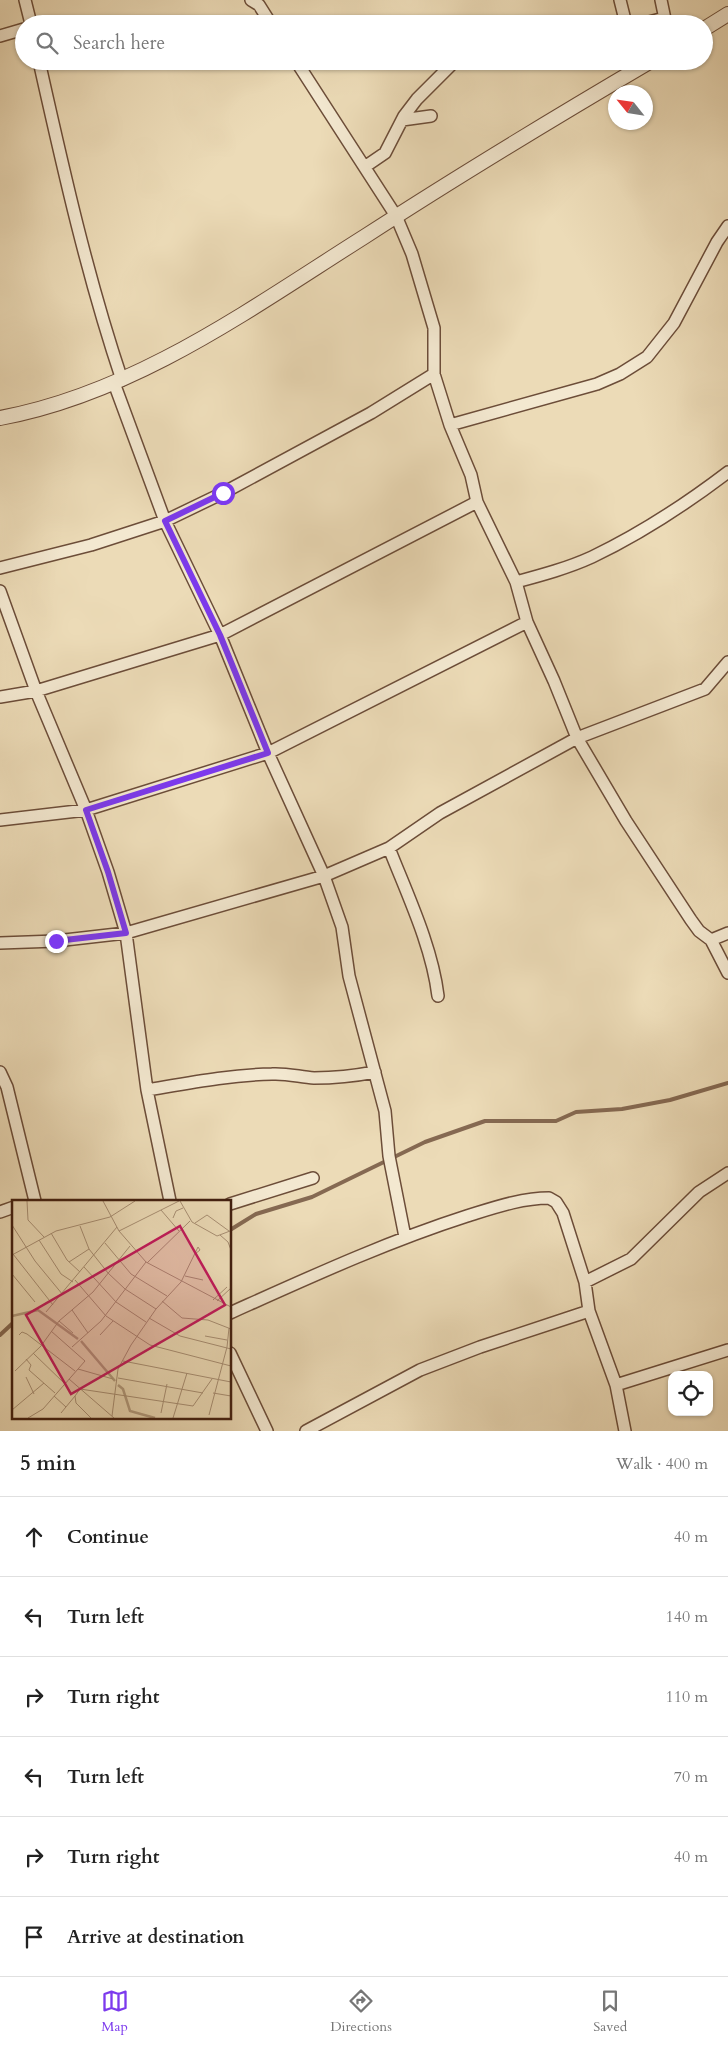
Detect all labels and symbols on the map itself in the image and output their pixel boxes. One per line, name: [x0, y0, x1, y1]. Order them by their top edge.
north arrow: [608, 85, 653, 130]
route start: [212, 482, 235, 505]
route end: [45, 930, 68, 953]
inset map: [12, 1200, 231, 1418]

